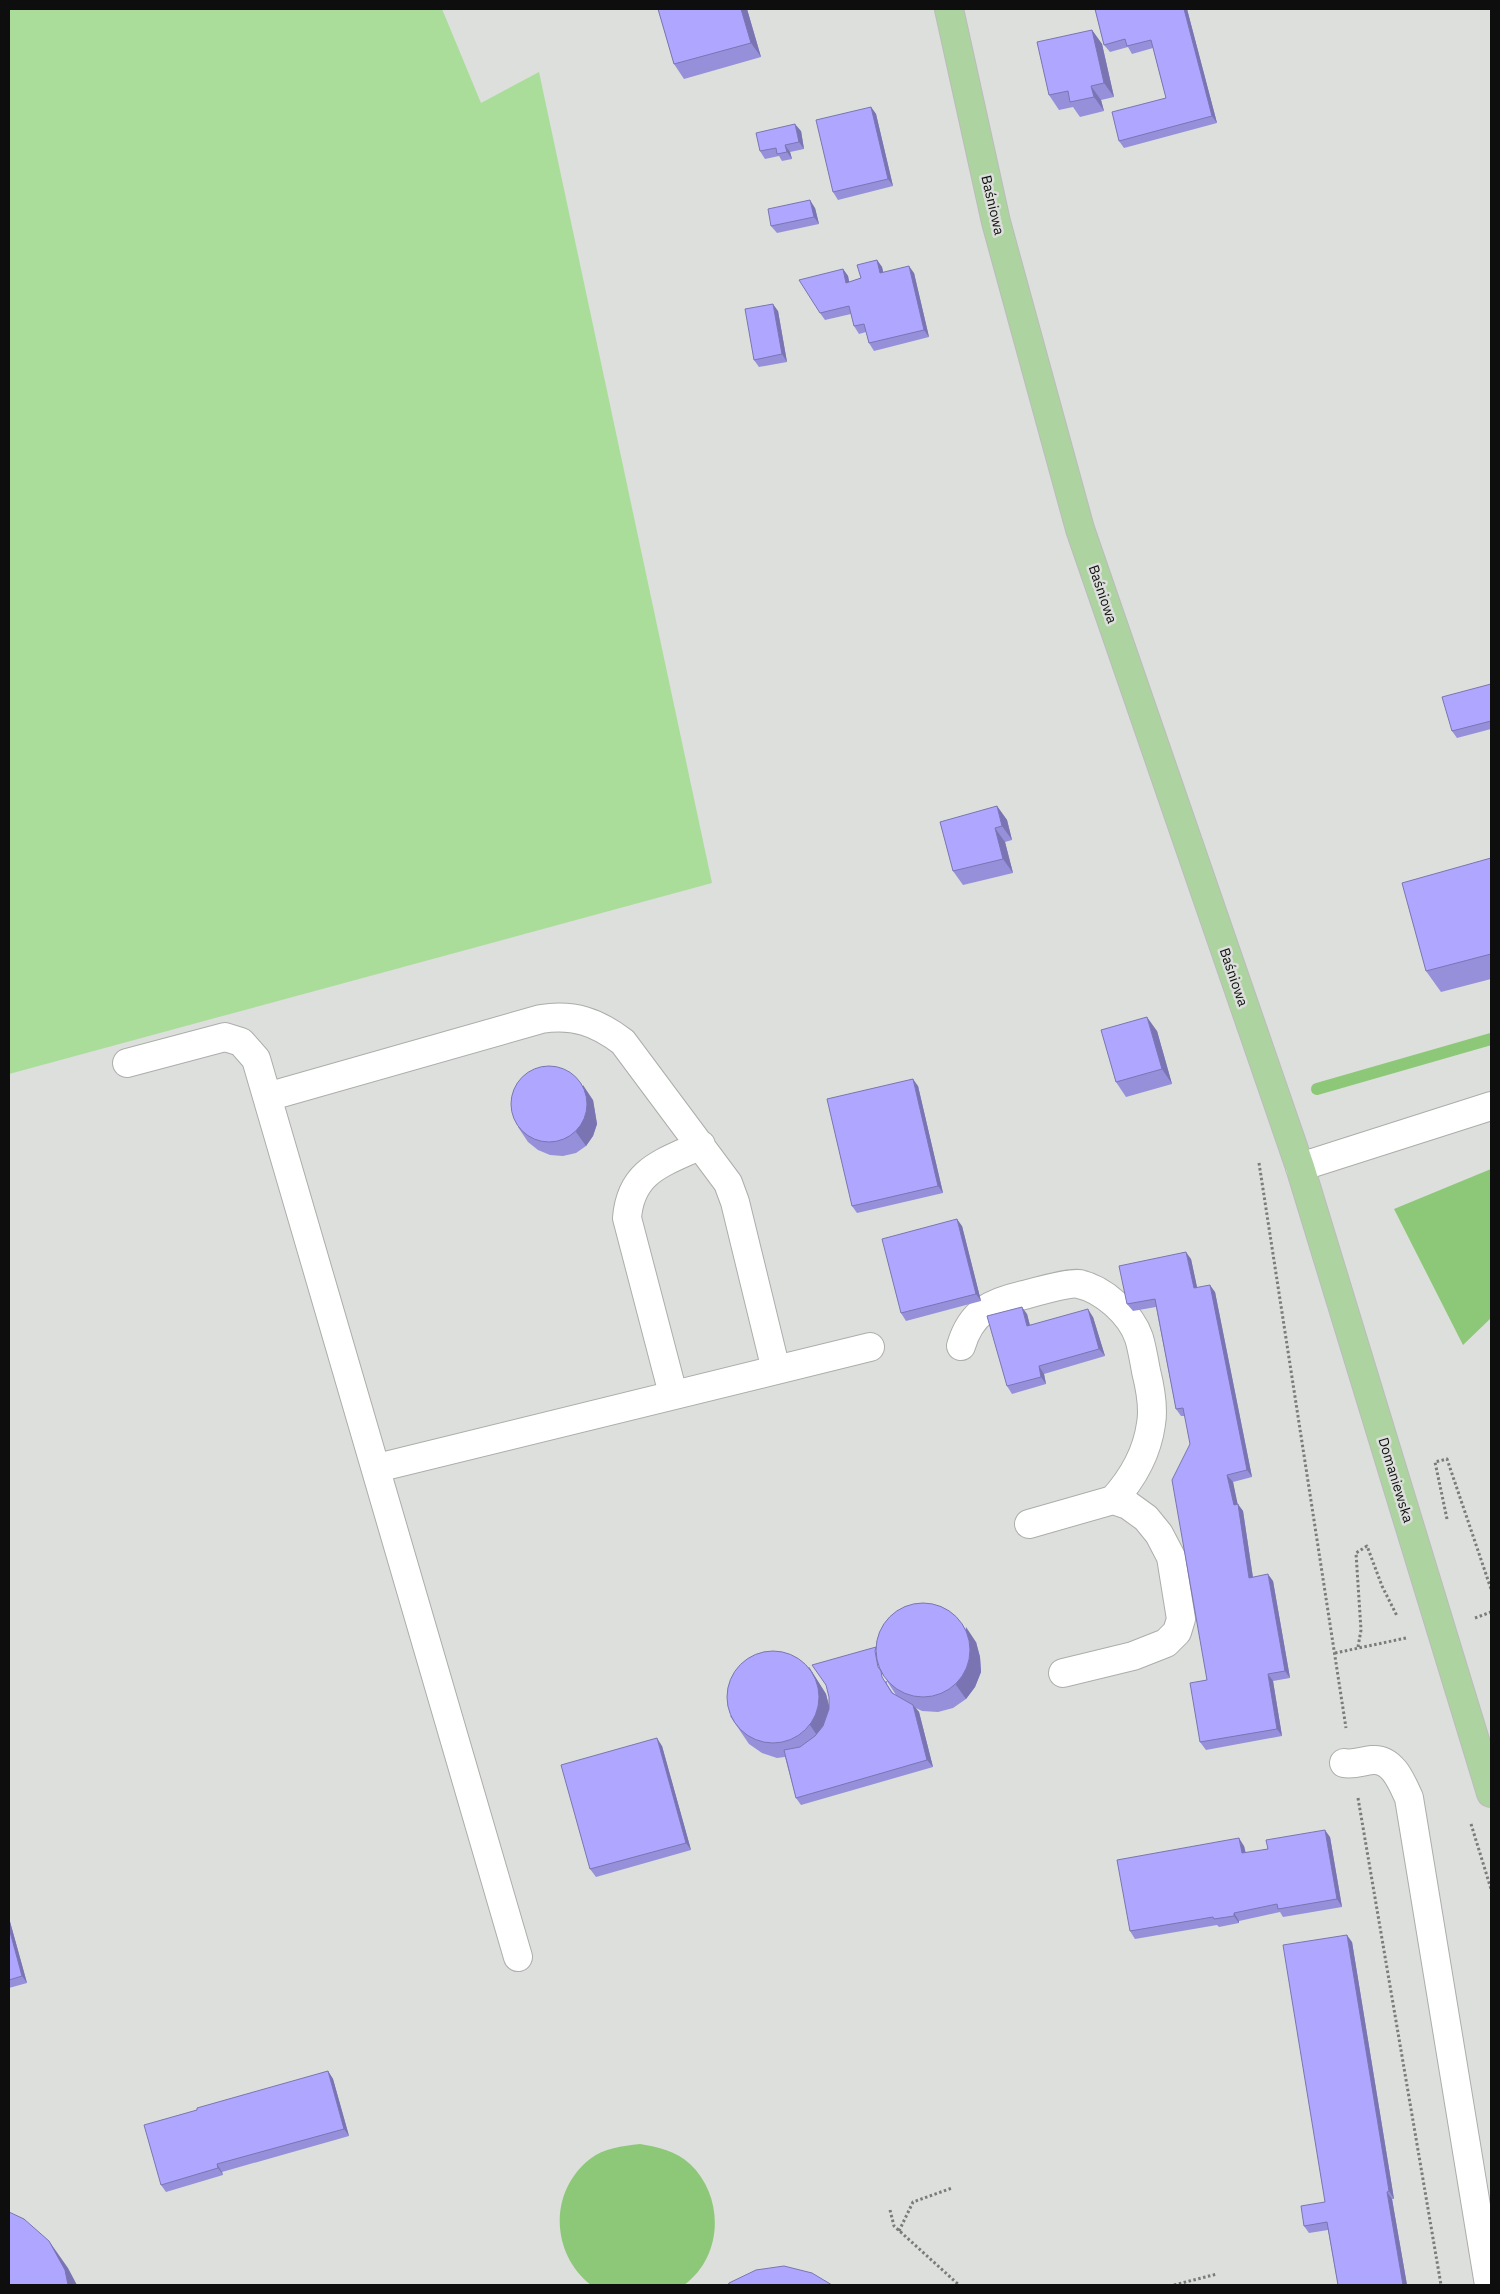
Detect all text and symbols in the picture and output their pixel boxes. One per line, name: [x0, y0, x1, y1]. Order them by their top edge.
street label: Baśniowa: [977, 173, 1009, 237]
street label: Baśniowa: [1085, 562, 1122, 626]
street label: Baśniowa: [1216, 945, 1253, 1009]
street label: Domaniewska: [1374, 1435, 1418, 1525]

